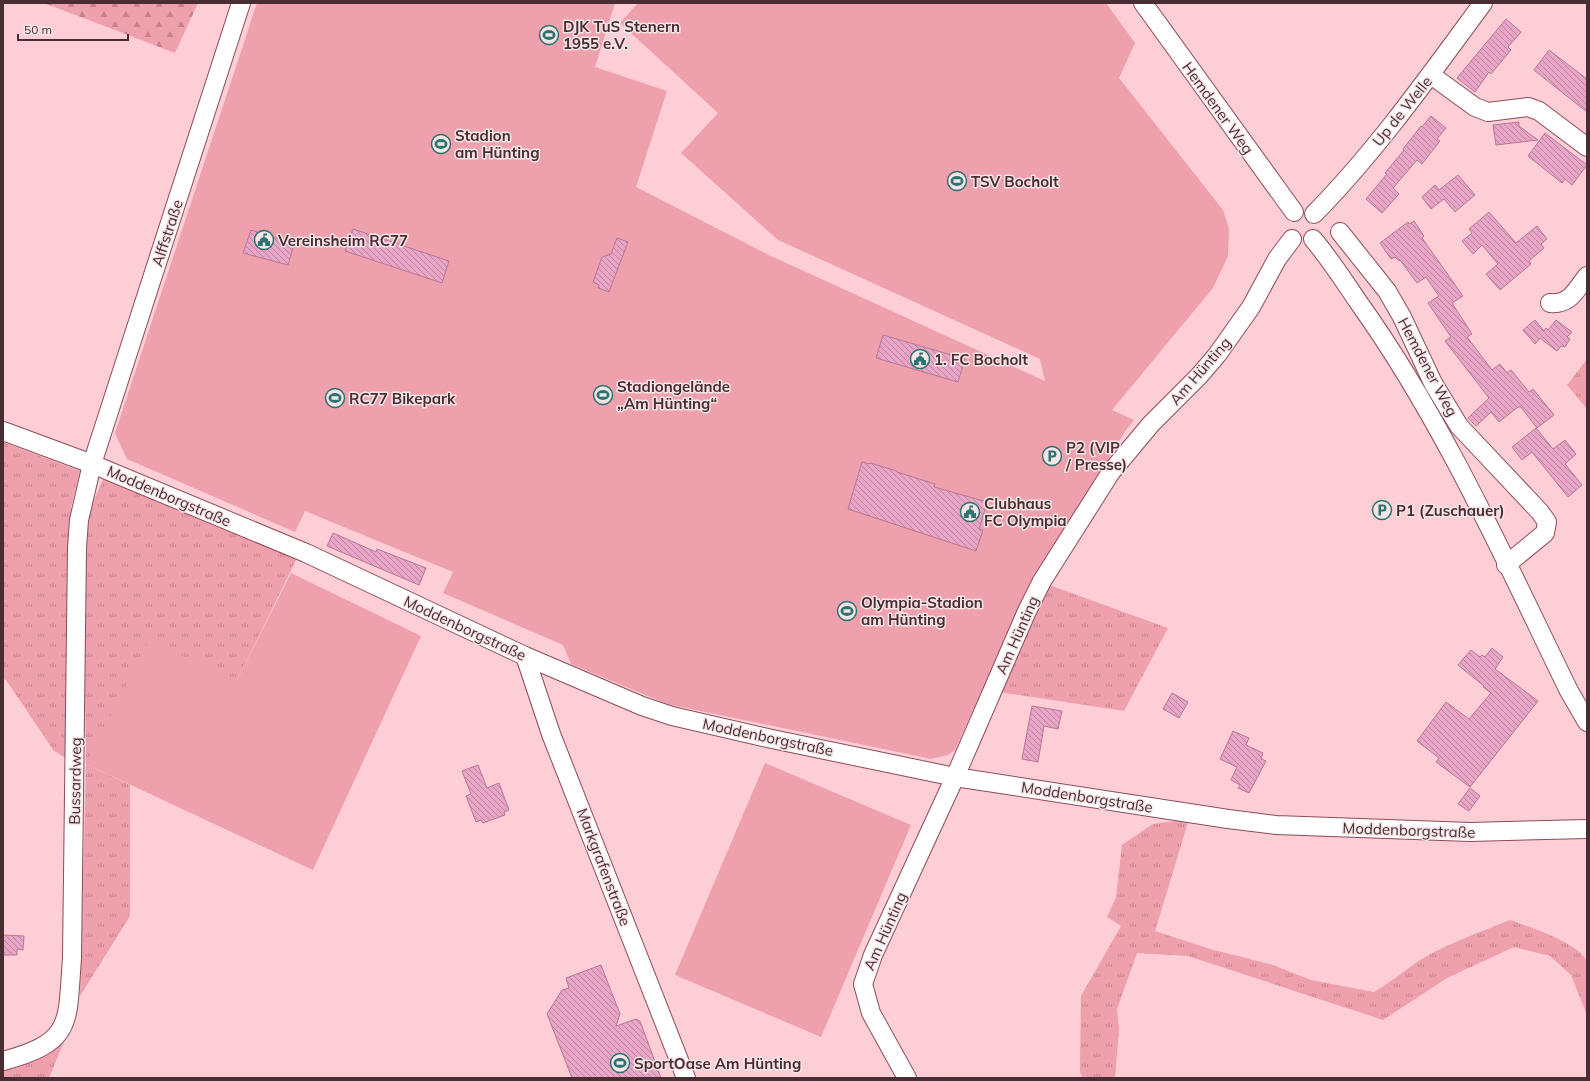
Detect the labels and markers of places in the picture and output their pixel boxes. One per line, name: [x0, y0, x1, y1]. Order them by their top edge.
place label: DJK TuS Stenern 1955 e.V.: [563, 17, 680, 53]
sports icon: DJK TuS Stenern 1955 e.V.: [538, 24, 560, 46]
place label: Stadion am Hünting: [455, 126, 539, 162]
sports icon: Stadion am Hünting: [430, 133, 452, 155]
sports icon: TSV Bocholt: [946, 170, 968, 192]
place label: TSV Bocholt: [971, 172, 1059, 191]
public building icon: Vereinsheim RC77: [253, 229, 275, 251]
place label: Vereinsheim RC77: [277, 231, 408, 250]
public building icon: 1. FC Bocholt: [909, 348, 931, 370]
place label: 1. FC Bocholt: [934, 350, 1028, 369]
place label: Stadiongelände „Am Hünting“: [617, 377, 730, 413]
sports icon: Stadiongelände „Am Hünting“: [592, 384, 614, 406]
sports icon: RC77 Bikepark: [324, 387, 346, 409]
place label: RC77 Bikepark: [349, 389, 456, 408]
place label: P2 (VIP / Presse): [1065, 438, 1127, 474]
parking icon: P2 (VIP / Presse): [1041, 445, 1063, 467]
place label: Clubhaus FC Olympia: [984, 494, 1067, 530]
parking icon: P1 (Zuschauer): [1371, 499, 1393, 521]
public building icon: Clubhaus FC Olympia: [959, 501, 981, 523]
place label: P1 (Zuschauer): [1396, 501, 1505, 520]
place label: Olympia-Stadion am Hünting: [861, 593, 983, 629]
sports icon: Olympia-Stadion am Hünting: [836, 600, 858, 622]
sports icon: SportOase Am Hünting: [609, 1052, 631, 1074]
place label: SportOase Am Hünting: [634, 1054, 801, 1073]

